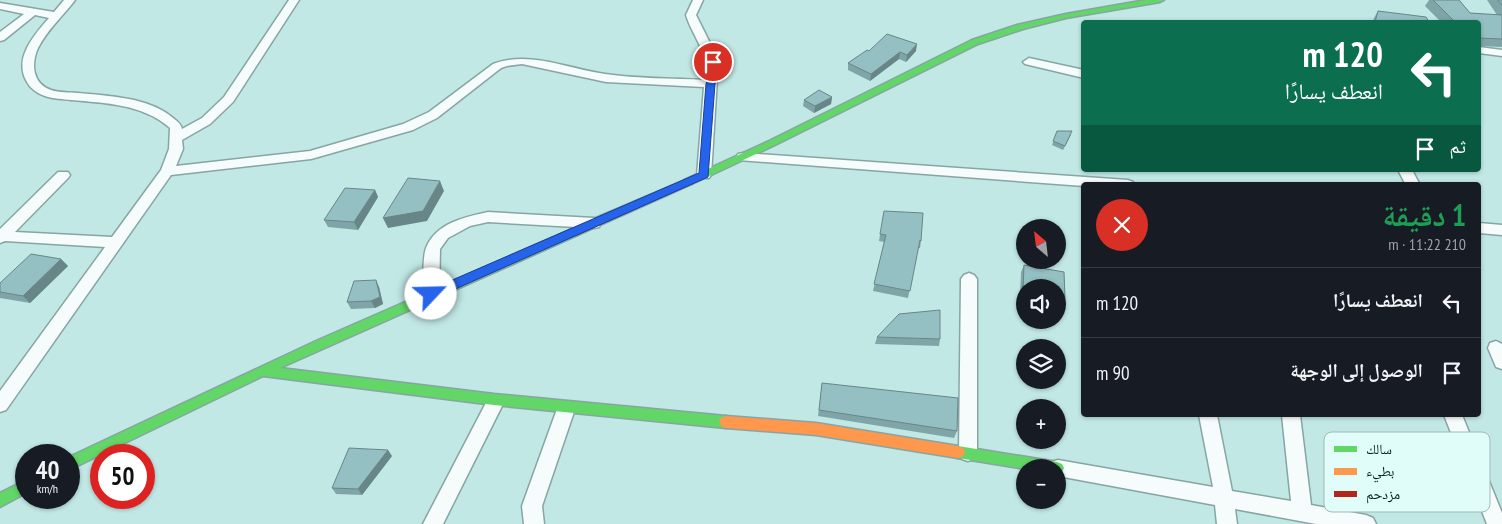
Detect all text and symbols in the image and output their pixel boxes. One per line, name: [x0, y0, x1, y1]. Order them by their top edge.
text: 120 m: [1302, 31, 1383, 77]
icon: left: [1401, 40, 1466, 105]
pin: [692, 41, 734, 83]
icon: arrive: [699, 48, 727, 76]
text: انعطف يسارًا: [1285, 77, 1383, 105]
text: ثم: [1449, 134, 1466, 158]
icon: arrive: [1411, 135, 1439, 163]
text: 1 دقيقة: [1383, 195, 1466, 234]
button: close: [1096, 199, 1148, 251]
north arrow: [1016, 219, 1066, 269]
map controls: [1016, 219, 1066, 509]
text: 210 m · 11:22: [1388, 234, 1466, 254]
position arrow: [404, 267, 456, 319]
button: sound: [1016, 279, 1066, 329]
text: انعطف يسارًا: [1333, 288, 1423, 312]
icon: left: [1438, 289, 1466, 317]
text: 120 m: [1096, 291, 1138, 315]
button: layers: [1016, 339, 1066, 389]
text: الوصول إلى الوجهة: [1290, 358, 1423, 382]
icon: arrive: [1438, 359, 1466, 387]
text: 90 m: [1096, 361, 1130, 385]
button: +: [1016, 399, 1066, 449]
legend: [1324, 432, 1490, 512]
text: سالك: [1366, 440, 1392, 458]
speed limit sign: 50: [90, 444, 155, 509]
text: 40: [36, 454, 59, 486]
button: −: [1016, 459, 1066, 509]
text: بطيء: [1366, 462, 1395, 483]
text: km/h: [37, 481, 58, 496]
text: مزدحم: [1366, 485, 1400, 504]

